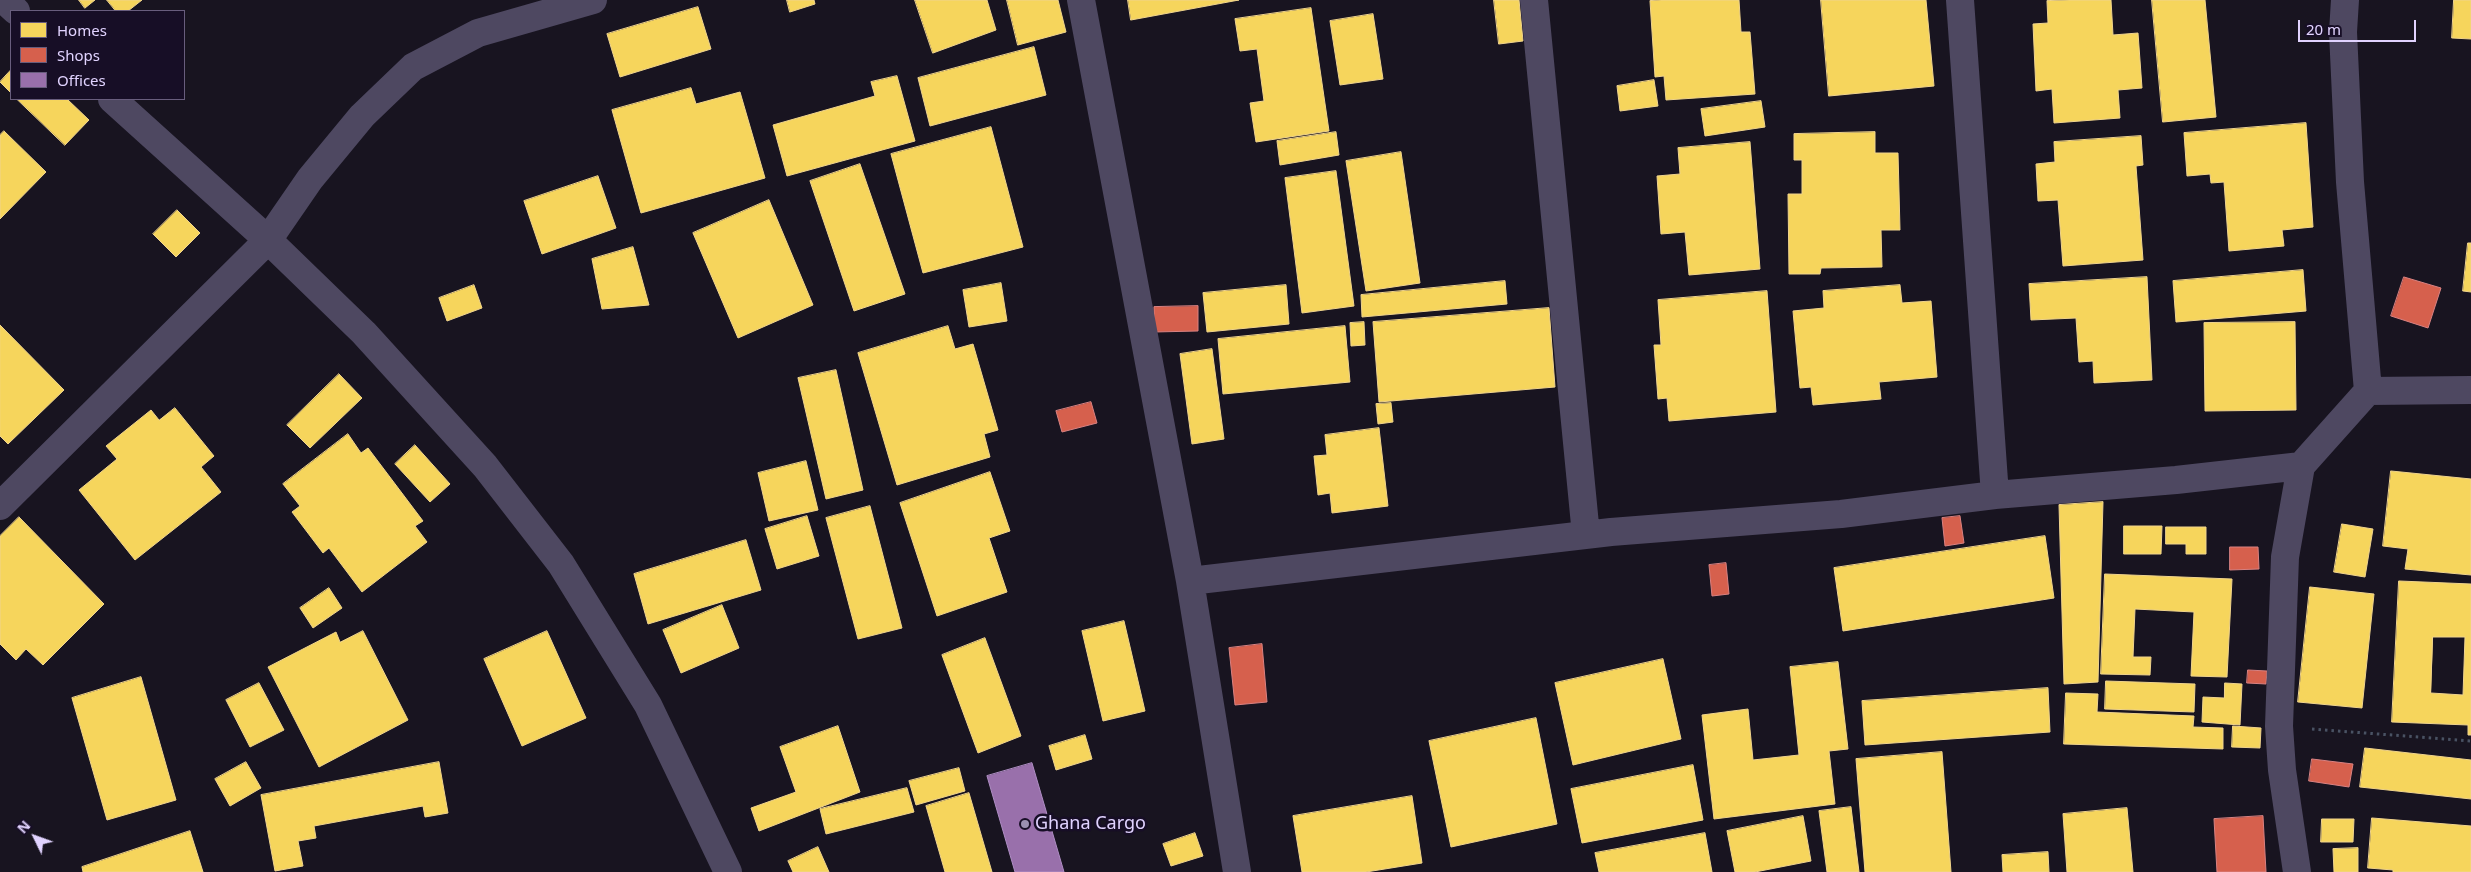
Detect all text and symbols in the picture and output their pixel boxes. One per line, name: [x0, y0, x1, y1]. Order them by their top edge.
legend: [10, 10, 185, 100]
scale bar: [2301, 10, 2418, 42]
text: 20 m: [2306, 19, 2341, 39]
text: Homes: [57, 20, 107, 40]
text: Shops: [57, 45, 100, 65]
text: Offices: [57, 70, 106, 90]
north arrow: [10, 812, 60, 862]
place label: Ghana Cargo: [1035, 813, 1146, 835]
text: N: [13, 816, 34, 837]
marker: Ghana Cargo: [1019, 818, 1031, 830]

